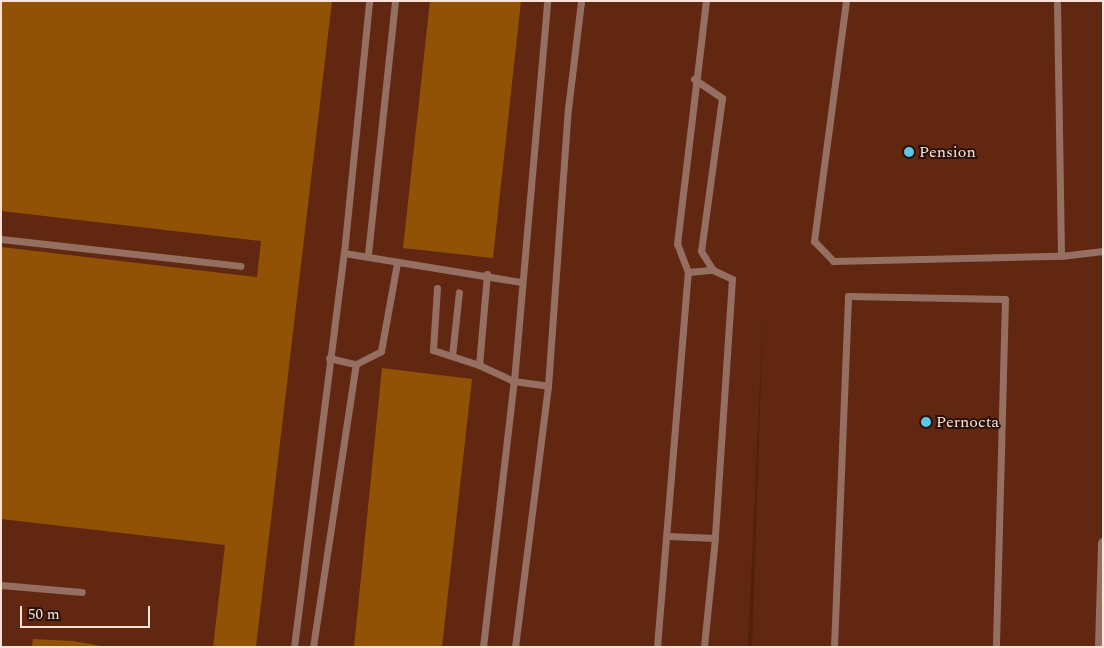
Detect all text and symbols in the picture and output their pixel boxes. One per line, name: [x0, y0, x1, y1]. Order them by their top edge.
place label: Pension: [919, 142, 976, 162]
marker: Pension: [903, 146, 915, 158]
place label: Pernocta: [936, 412, 999, 432]
marker: Pernocta: [920, 416, 932, 428]
scale bar: [22, 596, 152, 628]
text: 50 m: [28, 603, 60, 626]

